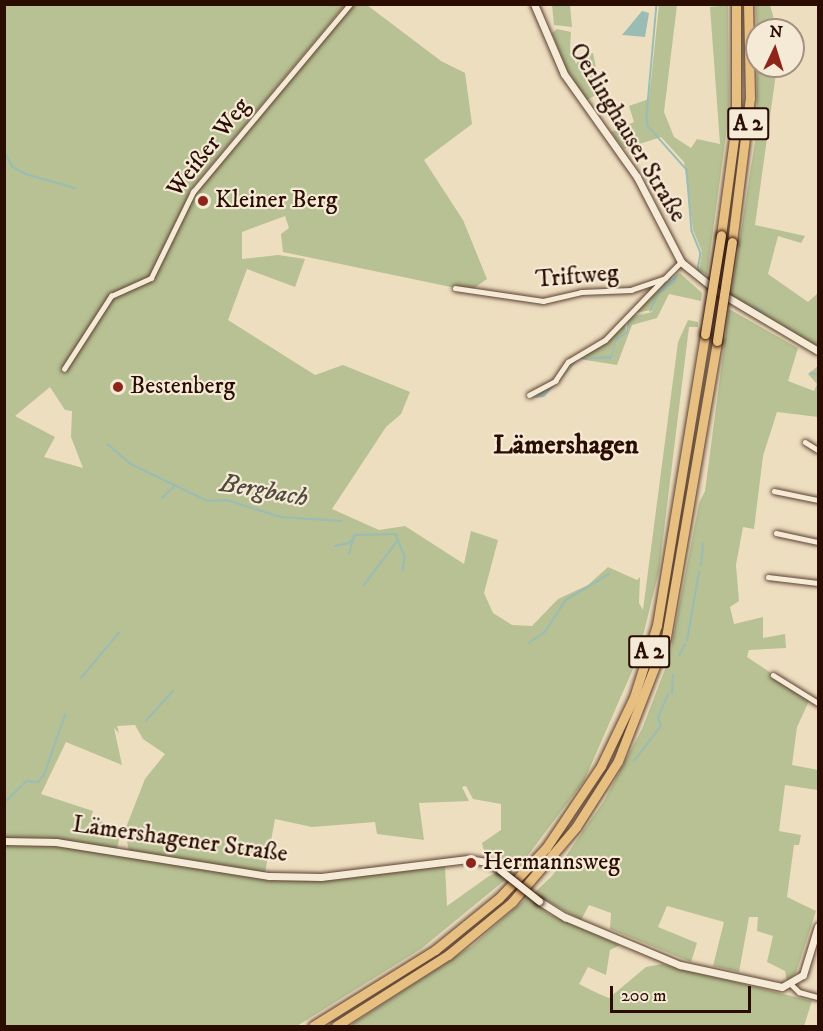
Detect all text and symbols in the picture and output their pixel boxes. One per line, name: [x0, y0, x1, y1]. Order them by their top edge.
north arrow: [745, 18, 805, 78]
text: N: [769, 22, 783, 42]
street label: Oerlinghauser Straße: [562, 38, 692, 228]
street label: Weißer Weg: [161, 93, 257, 203]
road number: A 2: [727, 105, 769, 143]
place label: Kleiner Berg: [215, 187, 337, 215]
marker: Kleiner Berg: [196, 194, 210, 208]
street label: Triftweg: [534, 259, 620, 295]
place label: Bestenberg: [130, 373, 235, 401]
marker: Bestenberg: [111, 380, 125, 394]
district label: Lämershagen: [493, 430, 639, 462]
water label: Bergbach: [217, 468, 311, 514]
road number: A 2: [628, 633, 670, 671]
street label: Lämershagener Straße: [71, 811, 289, 869]
place label: Hermannsweg: [483, 849, 620, 877]
marker: Hermannsweg: [464, 856, 478, 870]
scale bar: [613, 974, 754, 1012]
text: 200 m: [621, 985, 667, 1007]

